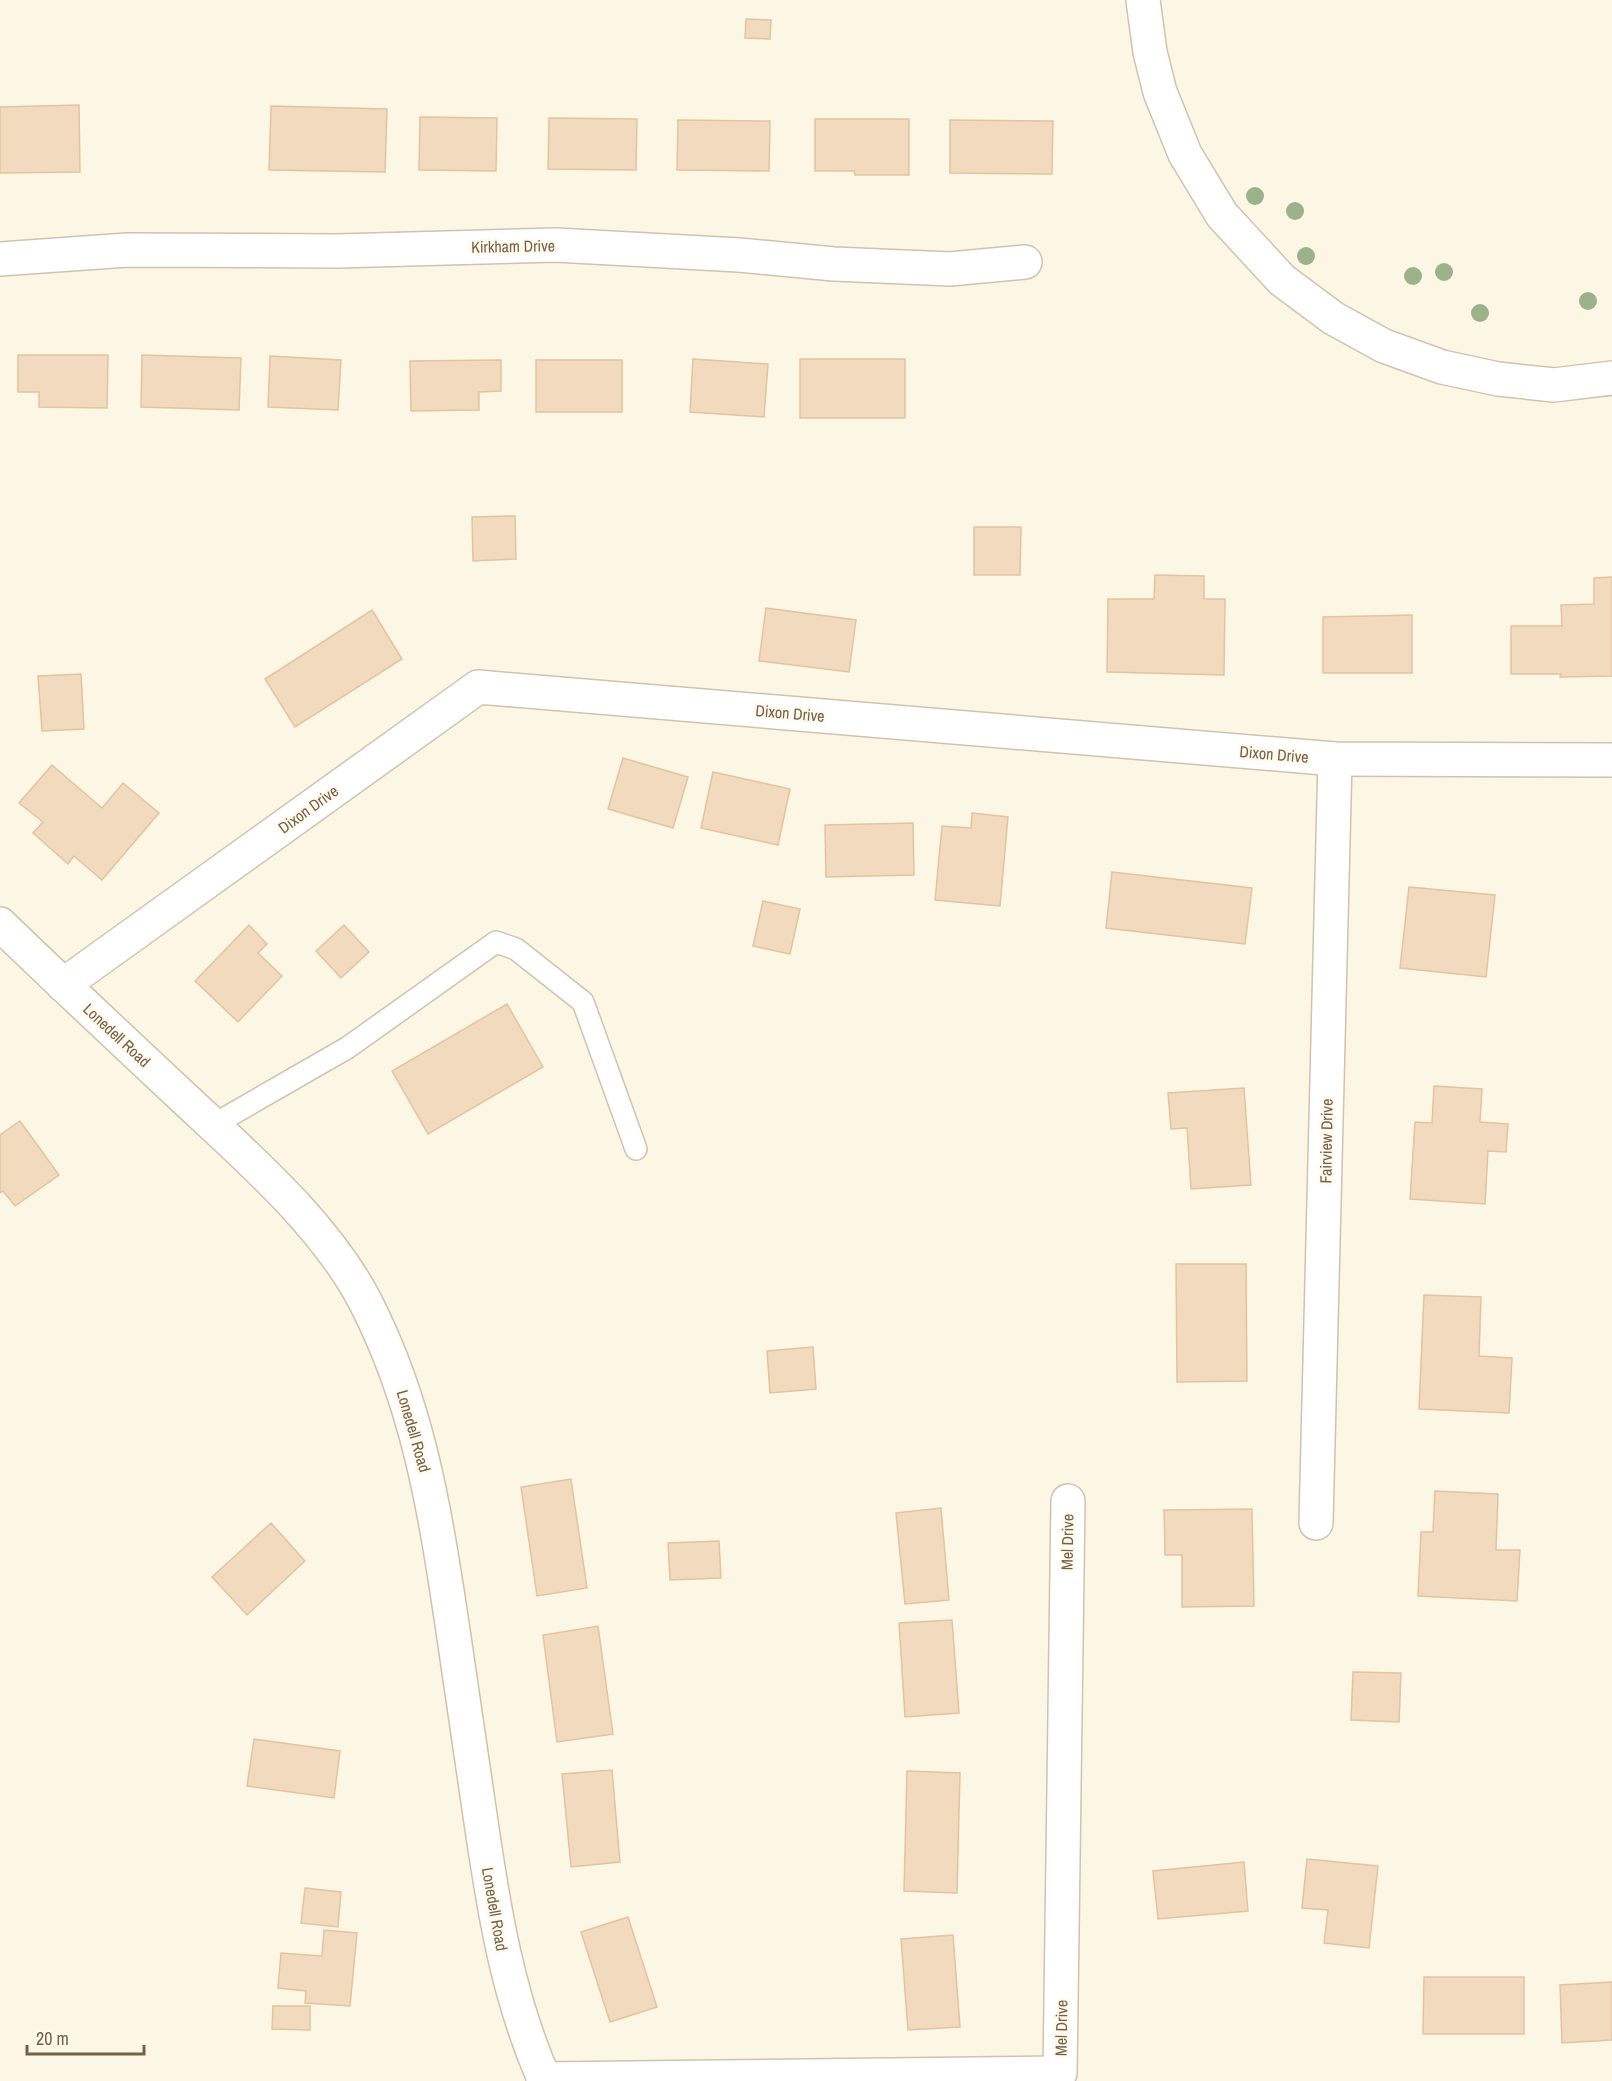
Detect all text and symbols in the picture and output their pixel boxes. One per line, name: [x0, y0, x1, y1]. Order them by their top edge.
street label: Kirkham Drive: [471, 234, 555, 258]
street label: Dixon Drive: [755, 699, 825, 727]
street label: Dixon Drive: [1239, 740, 1309, 768]
street label: Dixon Drive: [274, 780, 342, 838]
street label: Lonedell Road: [79, 998, 155, 1072]
street label: Fairview Drive: [1314, 1098, 1338, 1184]
street label: Lonedell Road: [392, 1387, 436, 1475]
street label: Mel Drive: [1056, 1514, 1078, 1570]
street label: Lonedell Road: [477, 1865, 513, 1953]
street label: Mel Drive: [1050, 2000, 1072, 2056]
scale bar: [27, 2018, 144, 2056]
text: 20 m: [36, 2026, 69, 2051]

